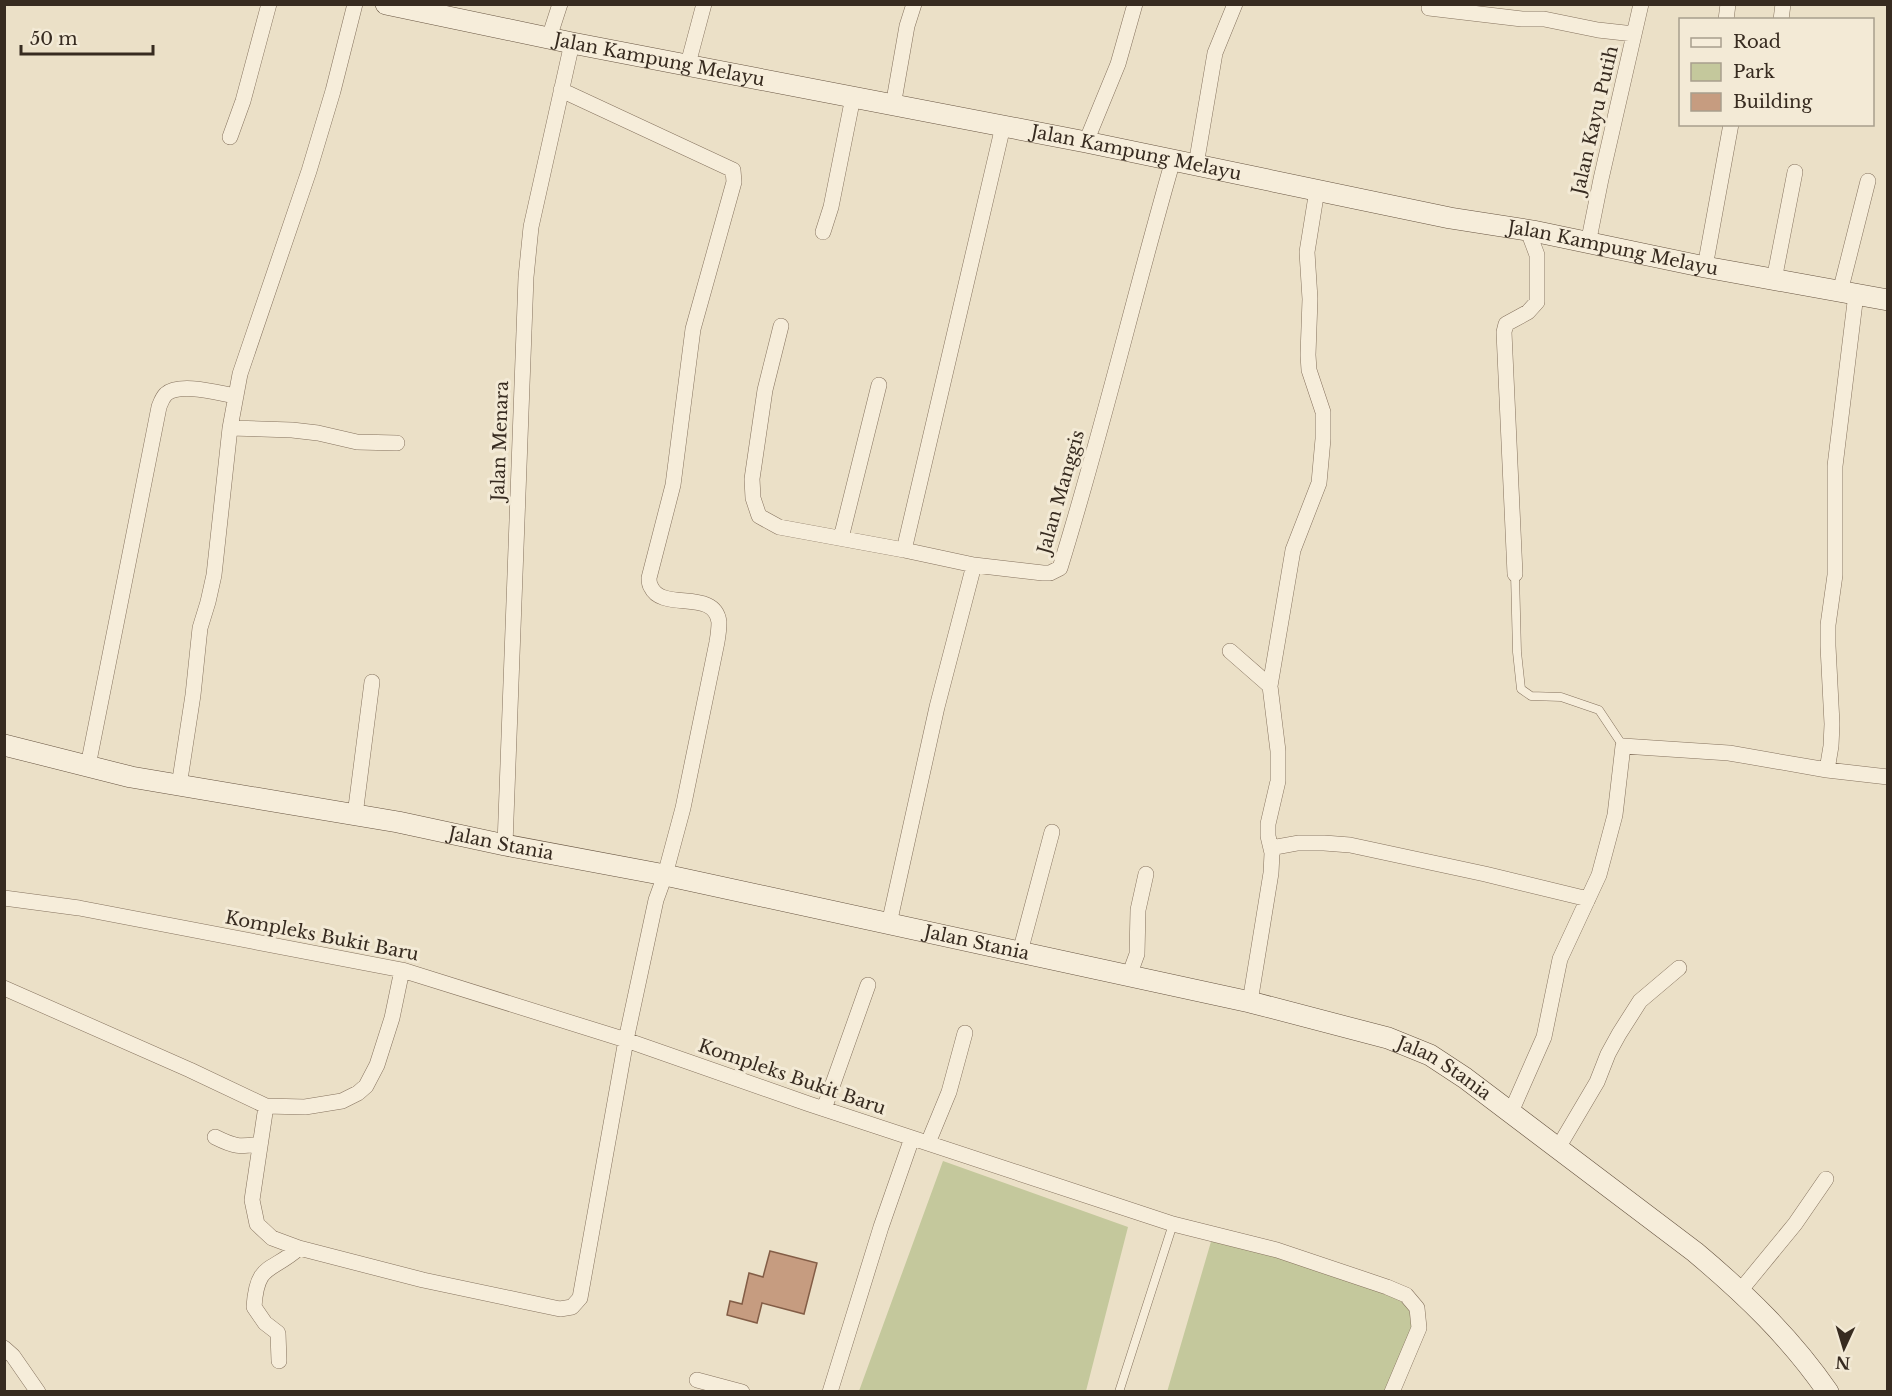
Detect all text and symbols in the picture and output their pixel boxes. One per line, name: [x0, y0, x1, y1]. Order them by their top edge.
scale bar: [21, 18, 153, 56]
legend: [1679, 18, 1874, 126]
text: 50 m: [30, 28, 78, 50]
street label: Jalan Kampung Melayu: [550, 28, 767, 91]
text: Road: [1733, 31, 1781, 53]
street label: Jalan Kayu Putih: [1567, 43, 1623, 198]
text: Park: [1733, 61, 1775, 83]
text: Building: [1733, 91, 1812, 113]
street label: Jalan Kampung Melayu: [1027, 120, 1244, 185]
street label: Jalan Kampung Melayu: [1504, 216, 1720, 280]
street label: Jalan Menara: [487, 380, 513, 503]
street label: Jalan Manggis: [1032, 428, 1089, 558]
street label: Jalan Stania: [444, 822, 555, 865]
street label: Kompleks Bukit Baru: [223, 906, 421, 966]
street label: Jalan Stania: [920, 920, 1031, 965]
street label: Jalan Stania: [1392, 1031, 1496, 1105]
street label: Kompleks Bukit Baru: [695, 1035, 889, 1119]
north arrow: [1814, 1318, 1874, 1378]
text: N: [1835, 1352, 1851, 1373]

